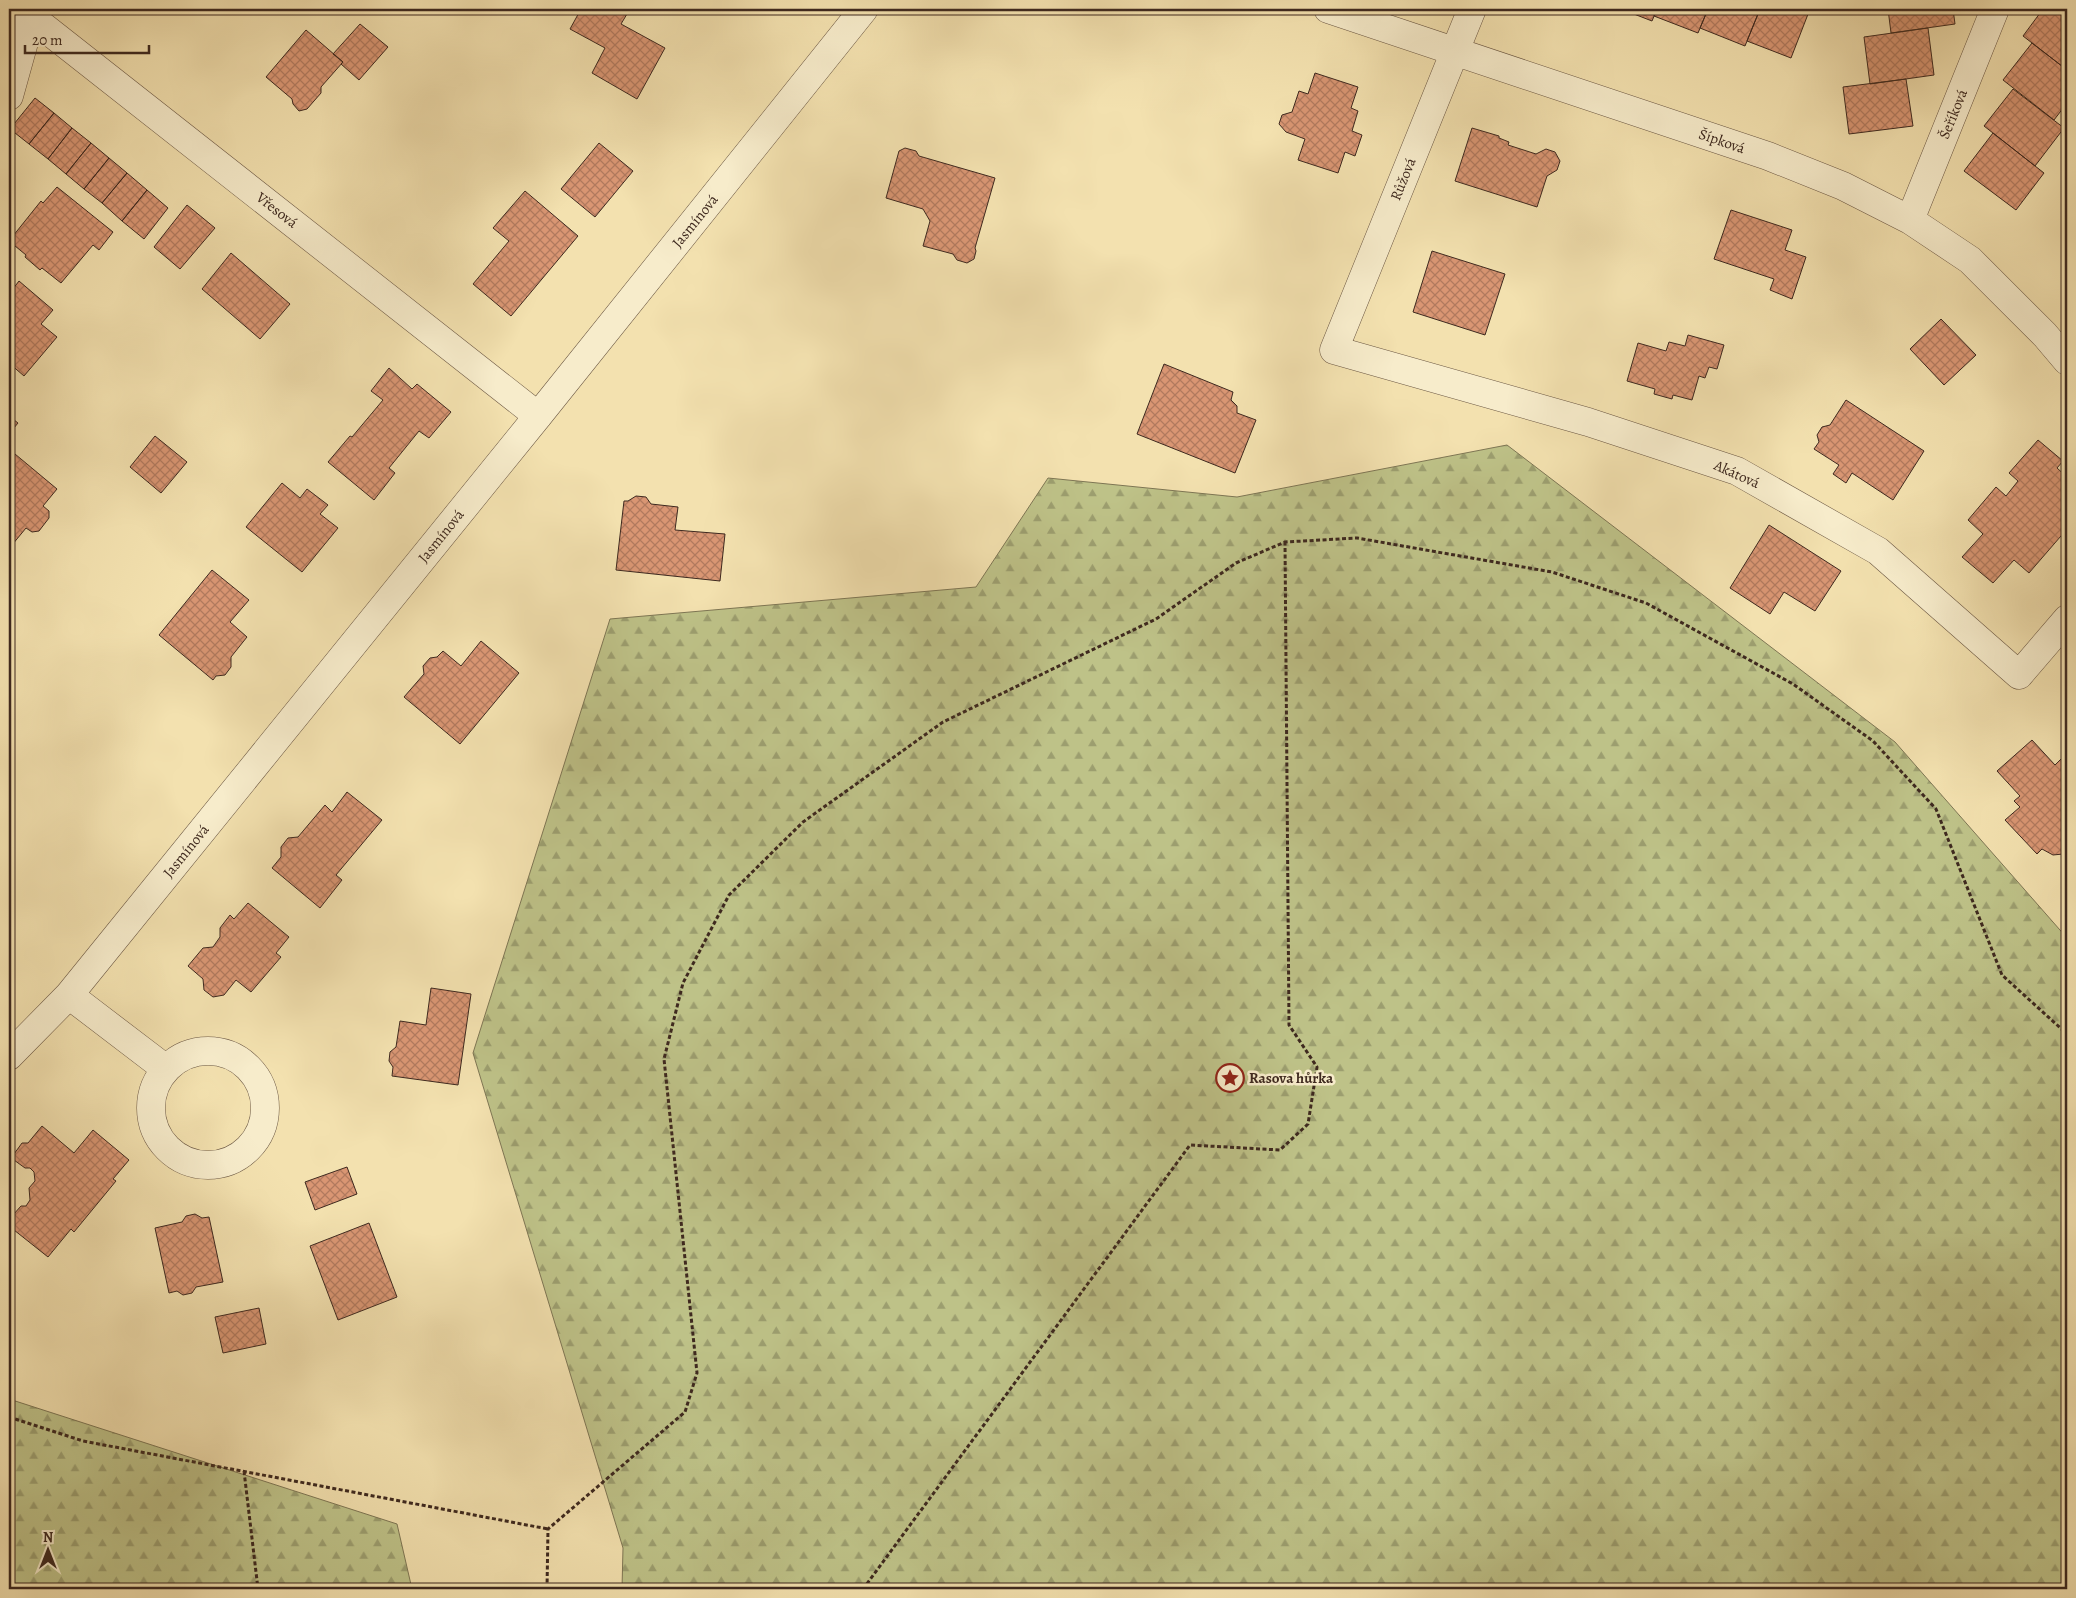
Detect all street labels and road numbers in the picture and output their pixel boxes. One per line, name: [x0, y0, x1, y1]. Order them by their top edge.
street label: Šeříková: [1934, 86, 1972, 142]
street label: Šípková: [1696, 124, 1748, 158]
street label: Růžová: [1385, 155, 1421, 203]
street label: Vřesová: [251, 187, 302, 233]
street label: Jasmínová: [667, 190, 723, 252]
street label: Akátová: [1710, 455, 1763, 493]
street label: Jasmínová: [413, 505, 469, 567]
street label: Jasmínová: [158, 820, 214, 882]

